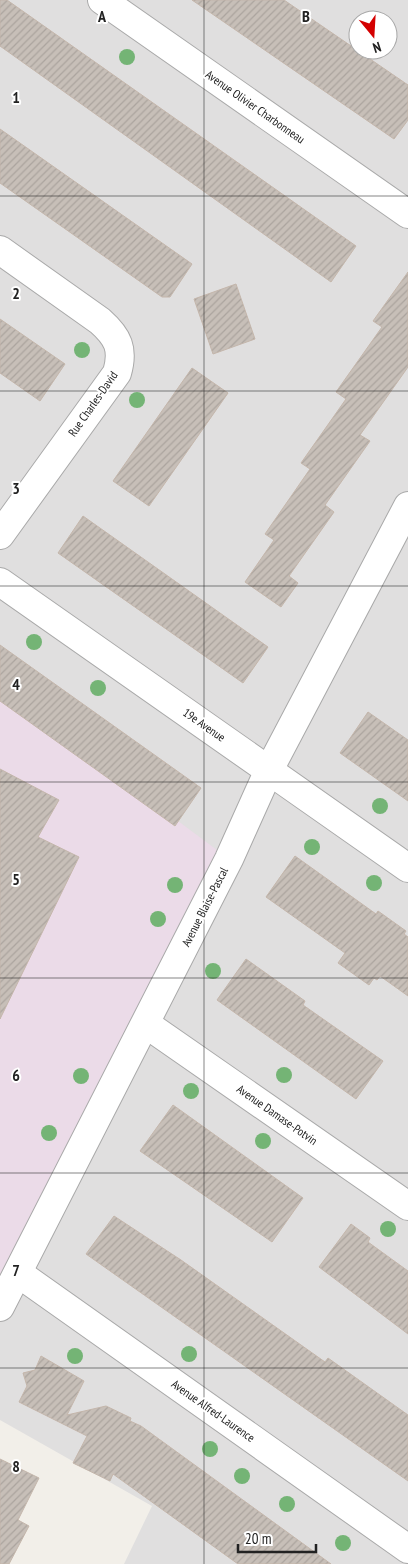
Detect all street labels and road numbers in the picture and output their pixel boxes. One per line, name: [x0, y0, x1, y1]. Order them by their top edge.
street label: Avenue Olivier Charbonneau: [203, 67, 308, 146]
street label: Rue Charles-David: [65, 368, 121, 439]
street label: 19e Avenue: [180, 705, 228, 745]
street label: Avenue Blaise-Pascal: [178, 864, 231, 949]
street label: Avenue Damase-Potvin: [234, 1081, 321, 1148]
street label: Avenue Alfred-Laurence: [169, 1376, 258, 1445]

